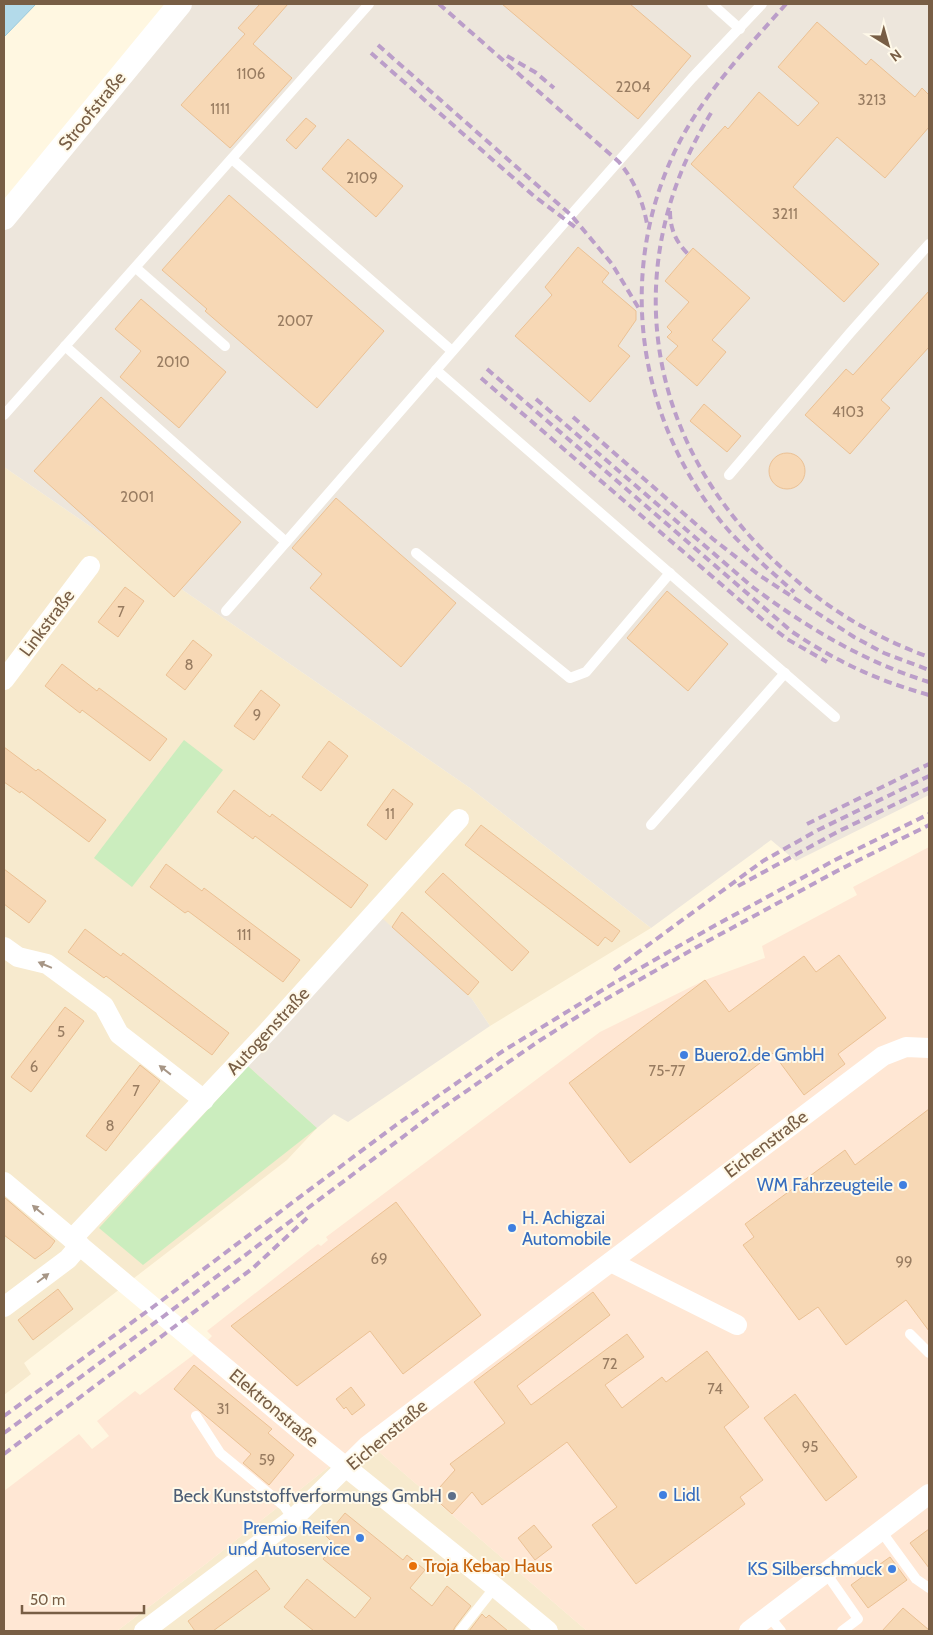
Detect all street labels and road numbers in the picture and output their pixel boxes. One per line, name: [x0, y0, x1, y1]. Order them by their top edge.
street label: Stroofstraße: [54, 67, 130, 155]
street label: Linkstraße: [15, 585, 79, 661]
street label: Autogenstraße: [222, 983, 314, 1079]
street label: Eichenstraße: [720, 1106, 812, 1182]
street label: Elektronstraße: [225, 1364, 323, 1452]
street label: Eichenstraße: [342, 1395, 432, 1475]

